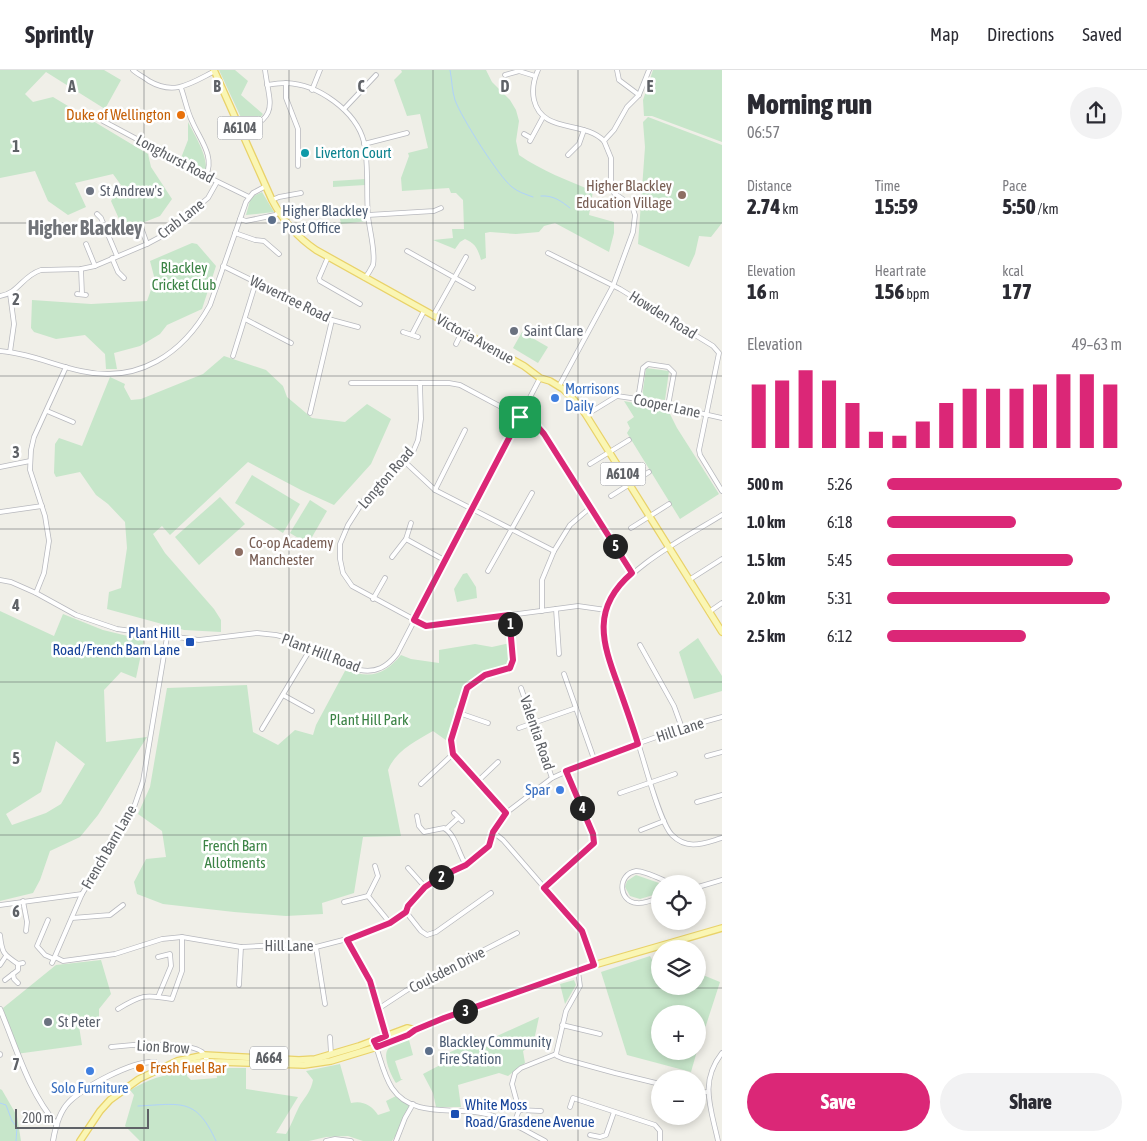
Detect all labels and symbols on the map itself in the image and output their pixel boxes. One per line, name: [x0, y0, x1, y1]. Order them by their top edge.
text: A: [67, 77, 76, 95]
text: B: [213, 77, 221, 95]
text: C: [357, 77, 365, 95]
text: D: [501, 77, 510, 95]
text: E: [647, 77, 654, 95]
place label: Duke of Wellington: [66, 106, 171, 123]
marker: Duke of Wellington: [175, 109, 187, 121]
road number: A6104: [218, 116, 262, 140]
street label: Longhurst Road: [133, 131, 217, 186]
text: 1: [12, 137, 20, 155]
place label: Liverton Court: [315, 144, 392, 161]
marker: Liverton Court: [299, 147, 311, 159]
place label: Higher Blackley Education Village: [576, 177, 672, 211]
place label: St Andrew's: [100, 182, 162, 199]
marker: St Andrew's: [84, 185, 96, 197]
marker: Higher Blackley Education Village: [676, 189, 688, 201]
street label: Crab Lane: [154, 195, 207, 242]
place label: Higher Blackley Post Office: [282, 202, 368, 236]
marker: Higher Blackley Post Office: [266, 214, 278, 226]
district label: Higher Blackley: [28, 216, 143, 239]
park label: Blackley Cricket Club: [152, 259, 216, 293]
street label: Wavertree Road: [247, 272, 333, 325]
street label: Howden Road: [626, 287, 700, 342]
text: 2: [12, 290, 20, 308]
street label: Victoria Avenue: [434, 310, 517, 367]
place label: Saint Clare: [524, 322, 584, 339]
marker: Saint Clare: [508, 325, 520, 337]
place label: Morrisons Daily: [565, 380, 619, 414]
street label: Cooper Lane: [632, 390, 702, 421]
marker: Morrisons Daily: [549, 392, 561, 404]
pin: [499, 396, 541, 438]
text: 3: [12, 443, 20, 461]
street label: Longton Road: [354, 444, 417, 512]
road number: A6104: [600, 462, 646, 486]
place label: Co-op Academy Manchester: [249, 534, 334, 568]
pin: 5: [602, 534, 628, 558]
marker: Co-op Academy Manchester: [233, 546, 245, 558]
text: 4: [11, 596, 20, 614]
pin: 1: [498, 612, 522, 636]
place label: Plant Hill Road/French Barn Lane: [52, 624, 180, 658]
street label: Plant Hill Road: [279, 630, 363, 675]
marker: Plant Hill Road/French Barn Lane: [184, 636, 196, 648]
street label: Valentia Road: [517, 694, 558, 772]
park label: Plant Hill Park: [329, 711, 409, 728]
street label: Hill Lane: [654, 714, 706, 745]
text: 5: [12, 749, 20, 767]
place label: Spar: [525, 781, 551, 798]
marker: Spar: [554, 784, 566, 796]
pin: 4: [570, 796, 594, 820]
street label: French Barn Lane: [78, 802, 139, 892]
park label: French Barn Allotments: [203, 837, 267, 871]
pin: 2: [428, 864, 454, 890]
text: 6: [12, 902, 20, 920]
street label: Hill Lane: [264, 937, 314, 954]
street label: Coulsden Drive: [406, 943, 488, 996]
pin: 3: [452, 998, 478, 1024]
place label: St Peter: [58, 1013, 101, 1030]
marker: St Peter: [42, 1016, 54, 1028]
place label: Blackley Community Fire Station: [439, 1033, 552, 1067]
street label: Lion Brow: [136, 1037, 190, 1056]
marker: Blackley Community Fire Station: [423, 1045, 435, 1057]
road number: A664: [250, 1046, 288, 1070]
text: 7: [12, 1055, 20, 1073]
place label: Fresh Fuel Bar: [150, 1059, 227, 1076]
marker: Fresh Fuel Bar: [134, 1062, 146, 1074]
marker: Solo Furniture: [84, 1065, 96, 1077]
place label: Solo Furniture: [51, 1079, 129, 1096]
place label: White Moss Road/Grasdene Avenue: [465, 1096, 595, 1130]
scale bar: [15, 1106, 149, 1129]
marker: White Moss Road/Grasdene Avenue: [449, 1108, 461, 1120]

